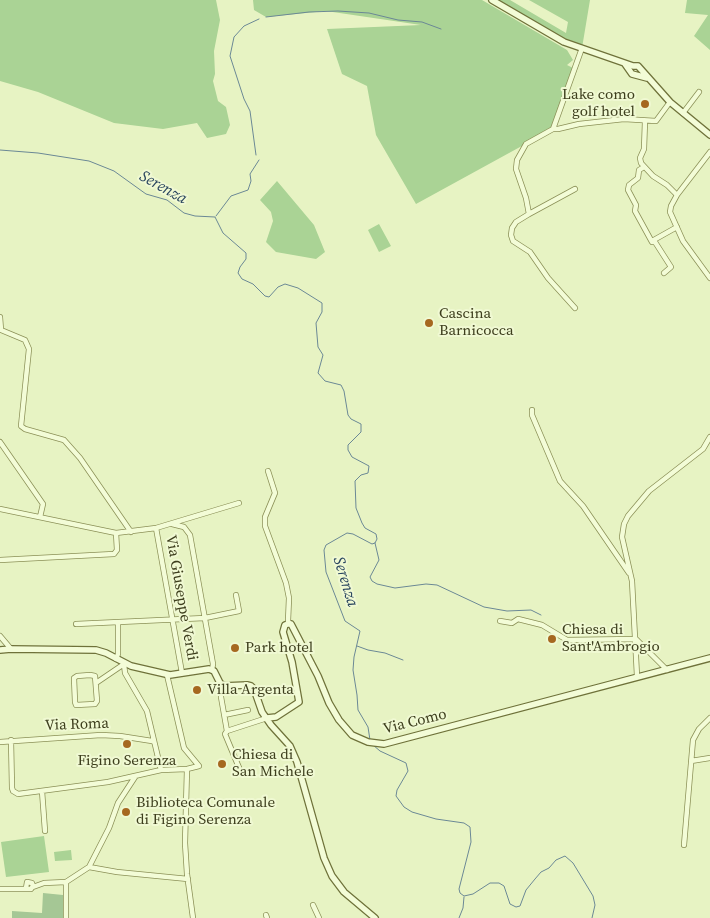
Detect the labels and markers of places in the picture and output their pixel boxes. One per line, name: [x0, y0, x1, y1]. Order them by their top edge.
place label: Lake como golf hotel: [562, 86, 635, 121]
marker: Lake como golf hotel: [639, 98, 651, 110]
place label: Cascina Barnicocca: [439, 305, 514, 340]
marker: Cascina Barnicocca: [423, 317, 435, 329]
place label: Chiesa di Sant'Ambrogio: [562, 621, 660, 656]
marker: Chiesa di Sant'Ambrogio: [546, 633, 558, 645]
place label: Park hotel: [245, 639, 313, 657]
marker: Park hotel: [229, 642, 241, 654]
place label: Villa Argenta: [207, 681, 294, 699]
marker: Villa Argenta: [191, 684, 203, 696]
marker: Figino Serenza: [121, 738, 133, 750]
place label: Chiesa di San Michele: [232, 746, 314, 781]
place label: Figino Serenza: [78, 752, 176, 770]
marker: Chiesa di San Michele: [216, 758, 228, 770]
place label: Biblioteca Comunale di Figino Serenza: [136, 794, 275, 829]
marker: Biblioteca Comunale di Figino Serenza: [120, 806, 132, 818]

